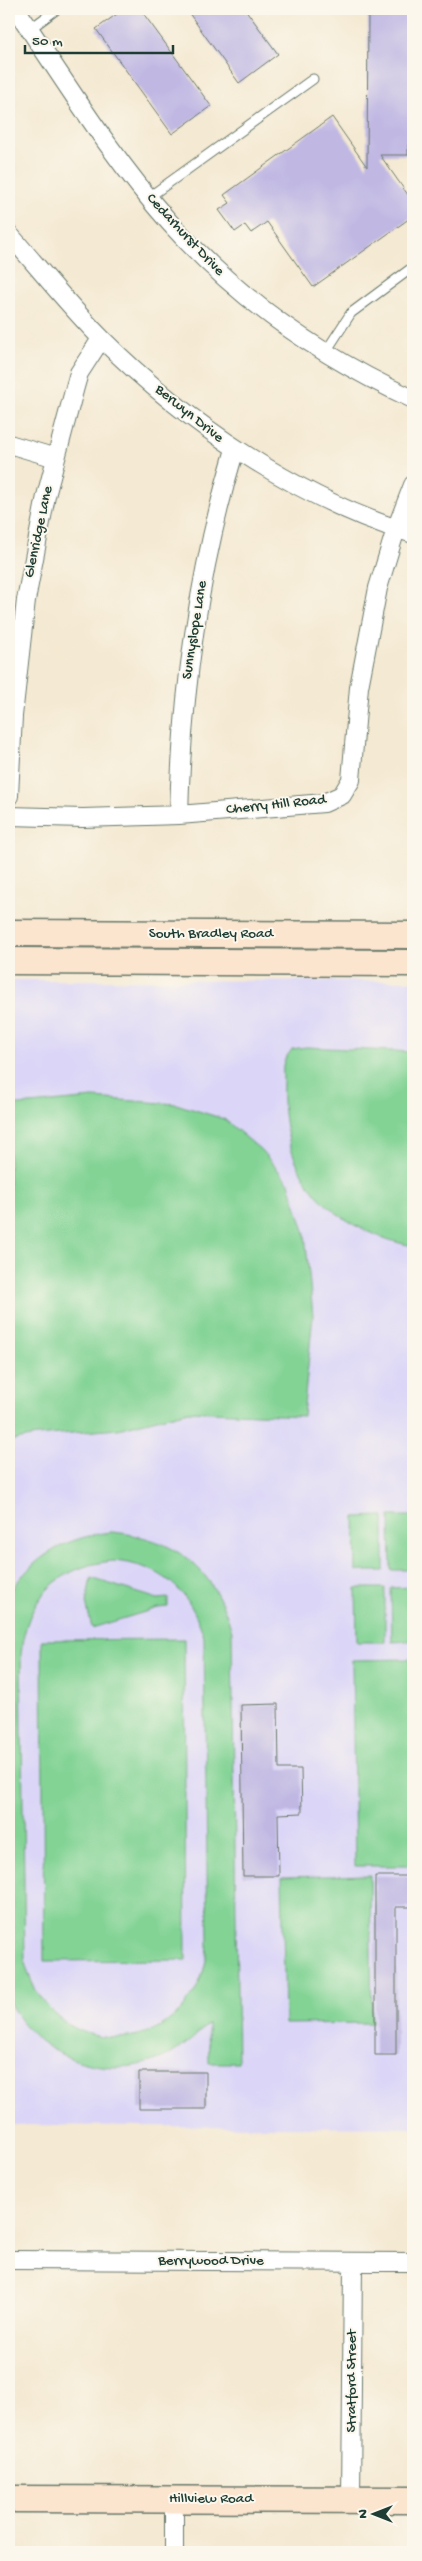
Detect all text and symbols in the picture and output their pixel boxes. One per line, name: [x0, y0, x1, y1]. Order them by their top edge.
scale bar: [25, 22, 172, 54]
text: 50 m: [32, 33, 63, 51]
street label: Cedarhurst Drive: [142, 190, 228, 280]
street label: Berwyn Drive: [150, 380, 227, 447]
street label: Glenridge Lane: [20, 484, 58, 580]
street label: Sunnyslope Lane: [178, 579, 212, 681]
street label: Cherry Hill Road: [225, 791, 328, 819]
street label: South Bradley Road: [149, 925, 274, 943]
street label: Berrywood Drive: [157, 2252, 264, 2270]
street label: Stratford Street: [343, 2328, 361, 2432]
north arrow: [350, 2488, 400, 2538]
street label: Hillview Road: [169, 2490, 254, 2508]
text: N: [355, 2509, 372, 2519]

